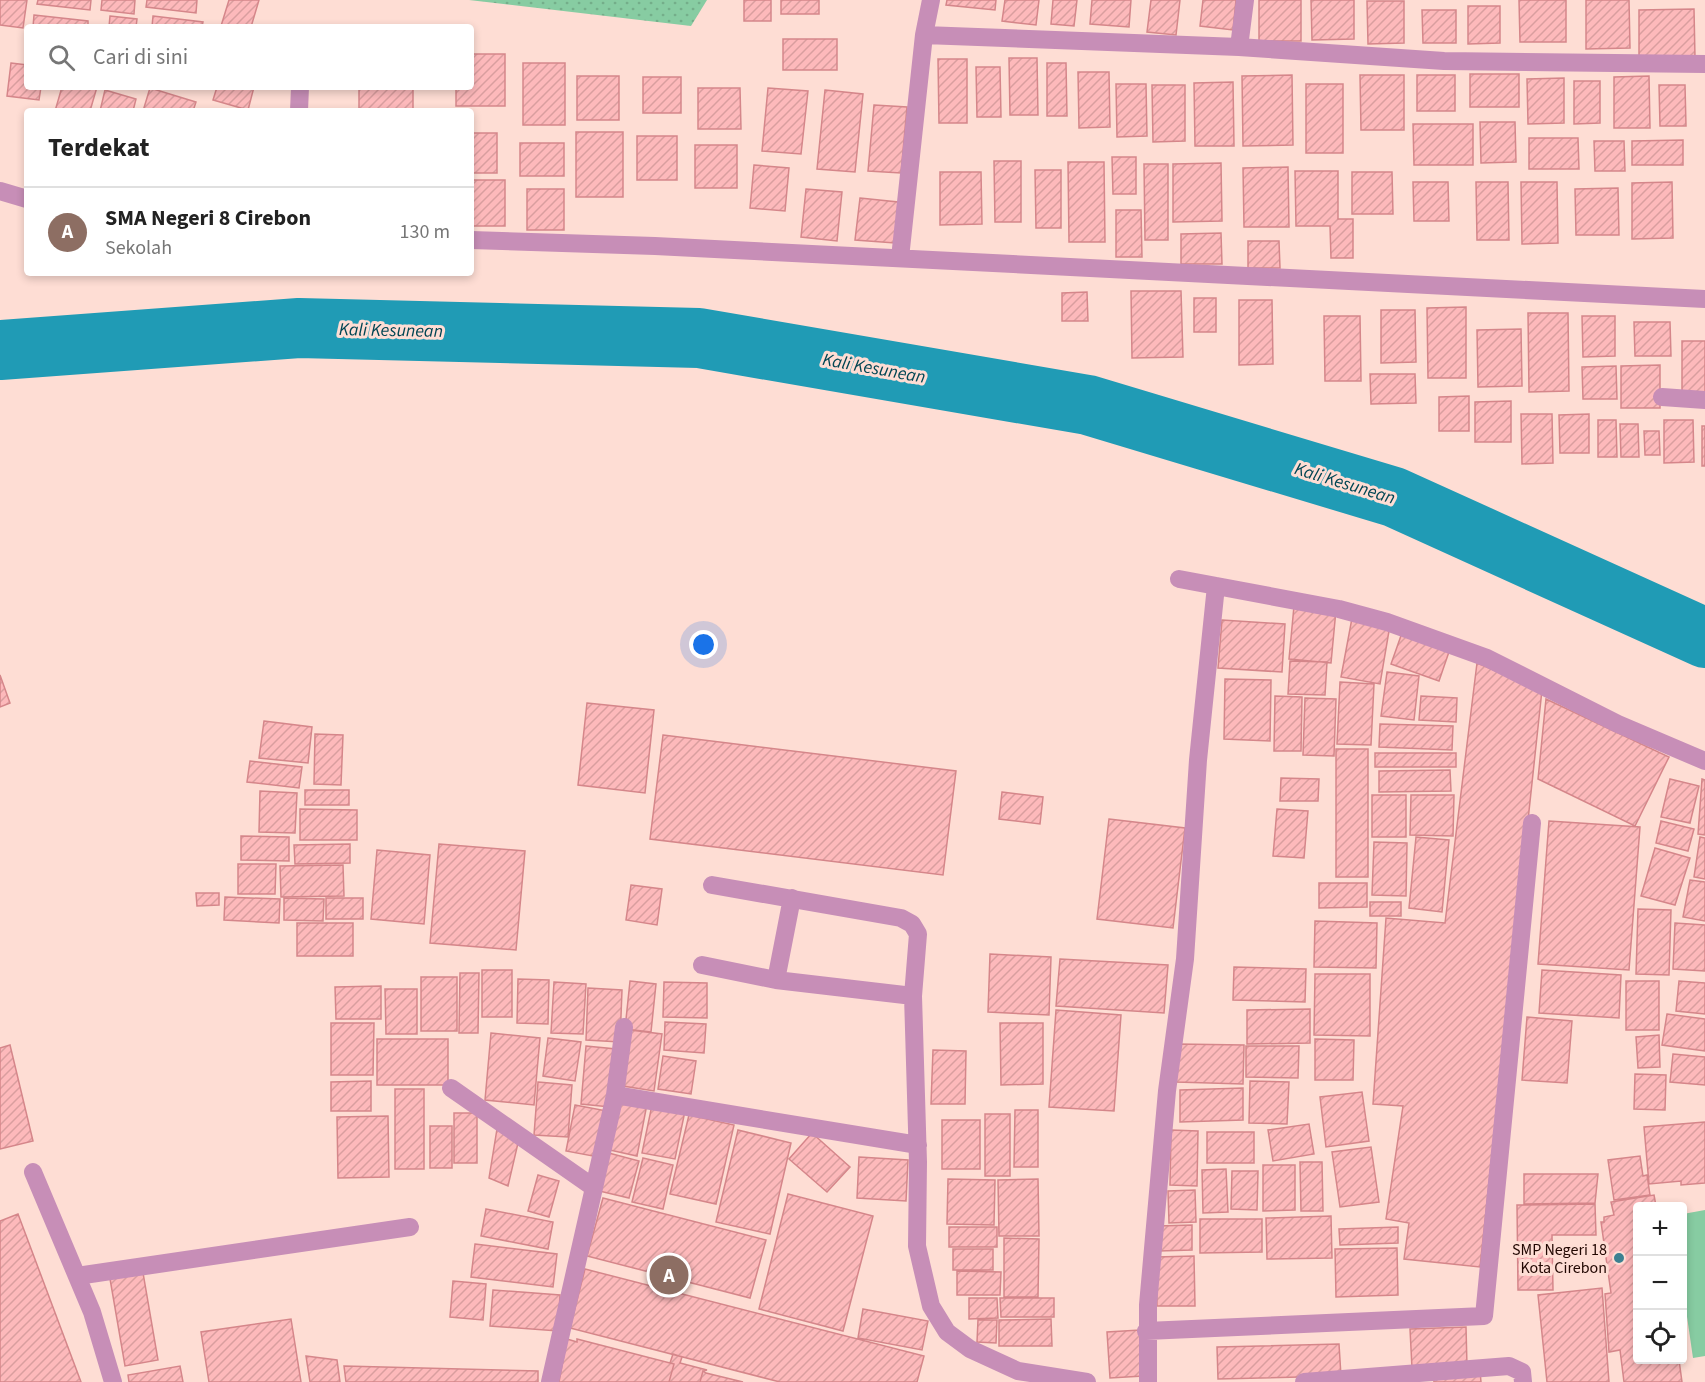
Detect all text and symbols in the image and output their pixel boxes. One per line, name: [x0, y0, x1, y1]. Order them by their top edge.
search box: [24, 24, 474, 90]
icon: search: [45, 41, 78, 74]
text: Cari di sini: [93, 41, 188, 73]
text: Terdekat: [48, 129, 150, 166]
text: SMA Negeri 8 Cirebon: [105, 202, 311, 234]
text: A: [62, 218, 73, 246]
text: 130 m: [400, 218, 450, 246]
text: Sekolah: [105, 234, 172, 262]
water label: Kali Kesunean: [339, 317, 443, 344]
water label: Kali Kesunean: [820, 347, 927, 390]
water label: Kali Kesunean: [1291, 456, 1398, 511]
your location: [689, 630, 718, 659]
map controls: [1633, 1202, 1687, 1364]
button: +: [1633, 1202, 1687, 1256]
place label: SMP Negeri 18 Kota Cirebon: [1512, 1239, 1607, 1279]
marker: SMP Negeri 18 Kota Cirebon: [1612, 1251, 1626, 1265]
pin: A: [650, 1252, 688, 1298]
button: −: [1633, 1256, 1687, 1310]
button: locate: [1633, 1310, 1687, 1364]

